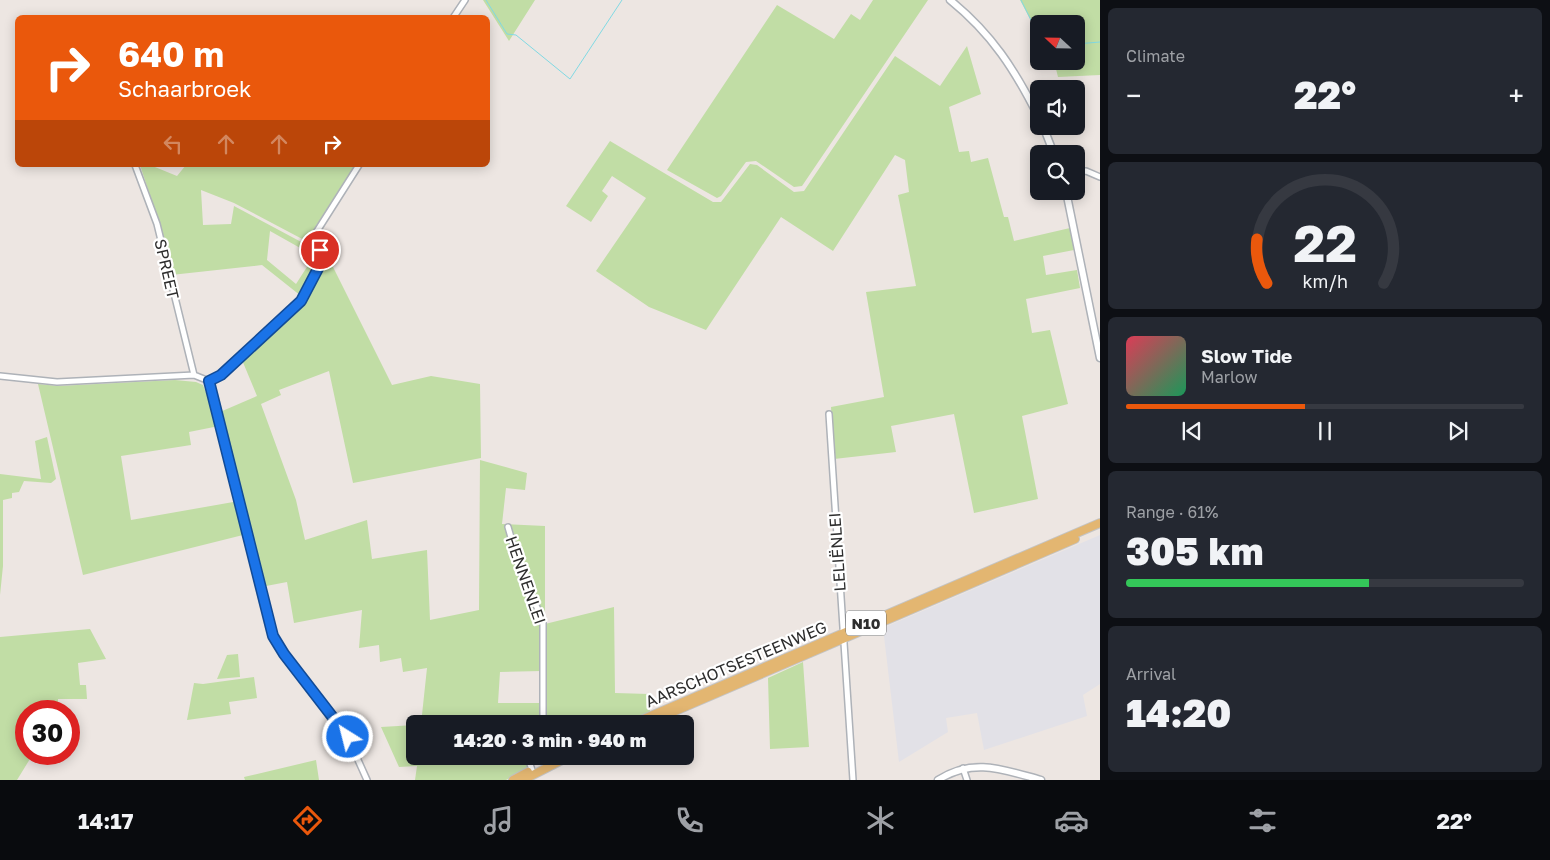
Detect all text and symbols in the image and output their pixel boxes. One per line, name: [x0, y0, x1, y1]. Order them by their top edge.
north arrow: [1030, 15, 1085, 70]
map controls: [1030, 15, 1085, 200]
text: 640 m: [118, 33, 224, 75]
icon: right: [35, 35, 100, 100]
text: Climate: [1126, 46, 1185, 66]
text: 22°: [1294, 72, 1356, 117]
text: Schaarbroek: [118, 75, 251, 102]
text: −: [1126, 79, 1141, 112]
text: +: [1509, 79, 1524, 112]
button: sound: [1030, 80, 1085, 135]
icon: left: [159, 130, 187, 158]
icon: ahead: [212, 130, 240, 158]
icon: ahead: [265, 130, 293, 158]
icon: right: [318, 130, 346, 158]
button: search: [1030, 145, 1085, 200]
text: 22: [1293, 211, 1357, 273]
pin: [299, 229, 341, 271]
icon: arrive: [306, 236, 334, 264]
street label: SPREET: [150, 237, 184, 301]
text: km/h: [1302, 270, 1348, 292]
text: Slow Tide: [1201, 344, 1292, 367]
text: Marlow: [1201, 367, 1257, 387]
icon: previous: [1178, 417, 1206, 445]
icon: pause: [1311, 417, 1339, 445]
icon: next: [1444, 417, 1472, 445]
text: Range · 61%: [1126, 502, 1218, 522]
street label: LELIËNLEI: [824, 512, 850, 592]
text: 305 km: [1126, 528, 1264, 573]
street label: HENNENLEI: [502, 533, 550, 627]
road number: N10: [846, 610, 886, 636]
street label: AARSCHOTSESTEENWEG: [642, 617, 830, 711]
text: Arrival: [1126, 664, 1176, 684]
text: 14:20: [1126, 690, 1231, 735]
speed limit sign: 30: [15, 700, 80, 765]
position arrow: [321, 710, 373, 762]
text: 14:20 · 3 min · 940 m: [454, 728, 646, 751]
icon: directions: [290, 803, 325, 838]
icon: music: [481, 803, 516, 838]
icon: phone: [672, 803, 707, 838]
icon: climate: [863, 803, 898, 838]
icon: car: [1054, 803, 1089, 838]
icon: filters: [1245, 803, 1280, 838]
text: 14:17: [78, 807, 134, 834]
text: 22°: [1437, 807, 1472, 834]

